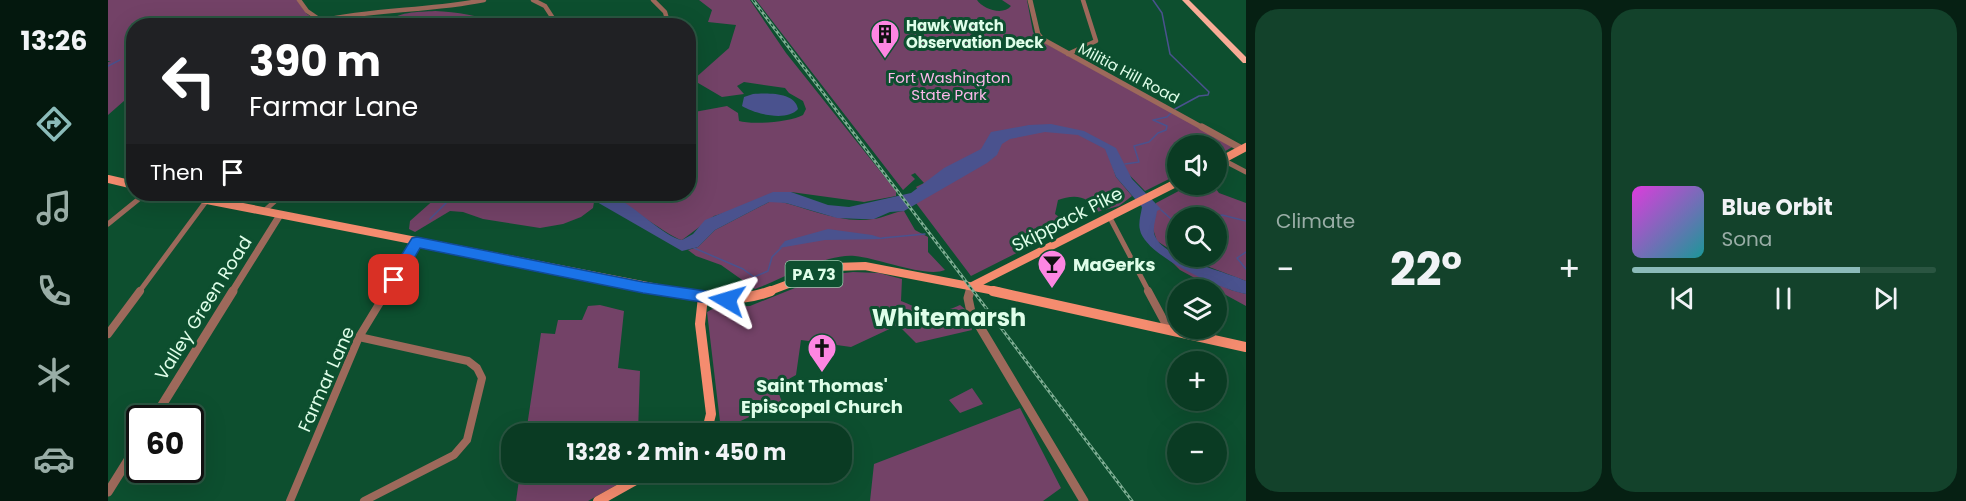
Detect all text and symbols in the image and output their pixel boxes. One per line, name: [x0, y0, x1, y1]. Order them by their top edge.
place label: Hawk Watch Observation Deck: [906, 15, 1044, 53]
building icon: Hawk Watch Observation Deck: [869, 18, 901, 60]
text: 13:26: [21, 22, 87, 59]
text: 390 m: [249, 32, 381, 91]
street label: Militia Hill Road: [1075, 37, 1183, 109]
icon: left: [150, 42, 228, 120]
park label: Fort Washington State Park: [888, 67, 1010, 105]
text: Farmar Lane: [249, 88, 418, 125]
icon: directions: [33, 103, 75, 145]
map controls: [1167, 135, 1227, 483]
button: sound: [1167, 135, 1227, 195]
icon: arrive: [216, 156, 249, 189]
text: Then: [150, 157, 204, 188]
street label: Skippack Pike: [1007, 180, 1127, 258]
icon: music: [33, 187, 75, 229]
text: Blue Orbit: [1722, 192, 1833, 223]
button: search: [1167, 207, 1227, 267]
text: Climate: [1276, 207, 1355, 235]
text: Sona: [1722, 225, 1772, 253]
street label: Valley Green Road: [149, 231, 257, 385]
text: 22°: [1390, 238, 1462, 301]
text: −: [1276, 246, 1294, 293]
text: +: [1558, 246, 1581, 293]
bar icon: MaGerks: [1036, 248, 1068, 290]
place label: MaGerks: [1073, 252, 1155, 277]
pin: [368, 254, 419, 305]
road number: PA 73: [786, 261, 842, 287]
icon: arrive: [377, 263, 410, 296]
position arrow: [695, 268, 759, 332]
icon: phone: [33, 270, 75, 312]
button: layers: [1167, 279, 1227, 339]
icon: previous: [1666, 282, 1699, 315]
icon: pause: [1767, 282, 1800, 315]
icon: next: [1869, 282, 1902, 315]
district label: Whitemarsh: [872, 301, 1026, 334]
street label: Farmar Lane: [292, 322, 360, 436]
church icon: Saint Thomas' Episcopal Church: [806, 332, 838, 374]
button: +: [1167, 351, 1227, 411]
icon: climate: [33, 354, 75, 396]
place label: Saint Thomas' Episcopal Church: [741, 373, 903, 419]
speed limit sign: 60: [126, 405, 204, 483]
button: −: [1167, 423, 1227, 483]
text: 13:28 · 2 min · 450 m: [567, 437, 786, 468]
icon: car: [33, 438, 75, 480]

